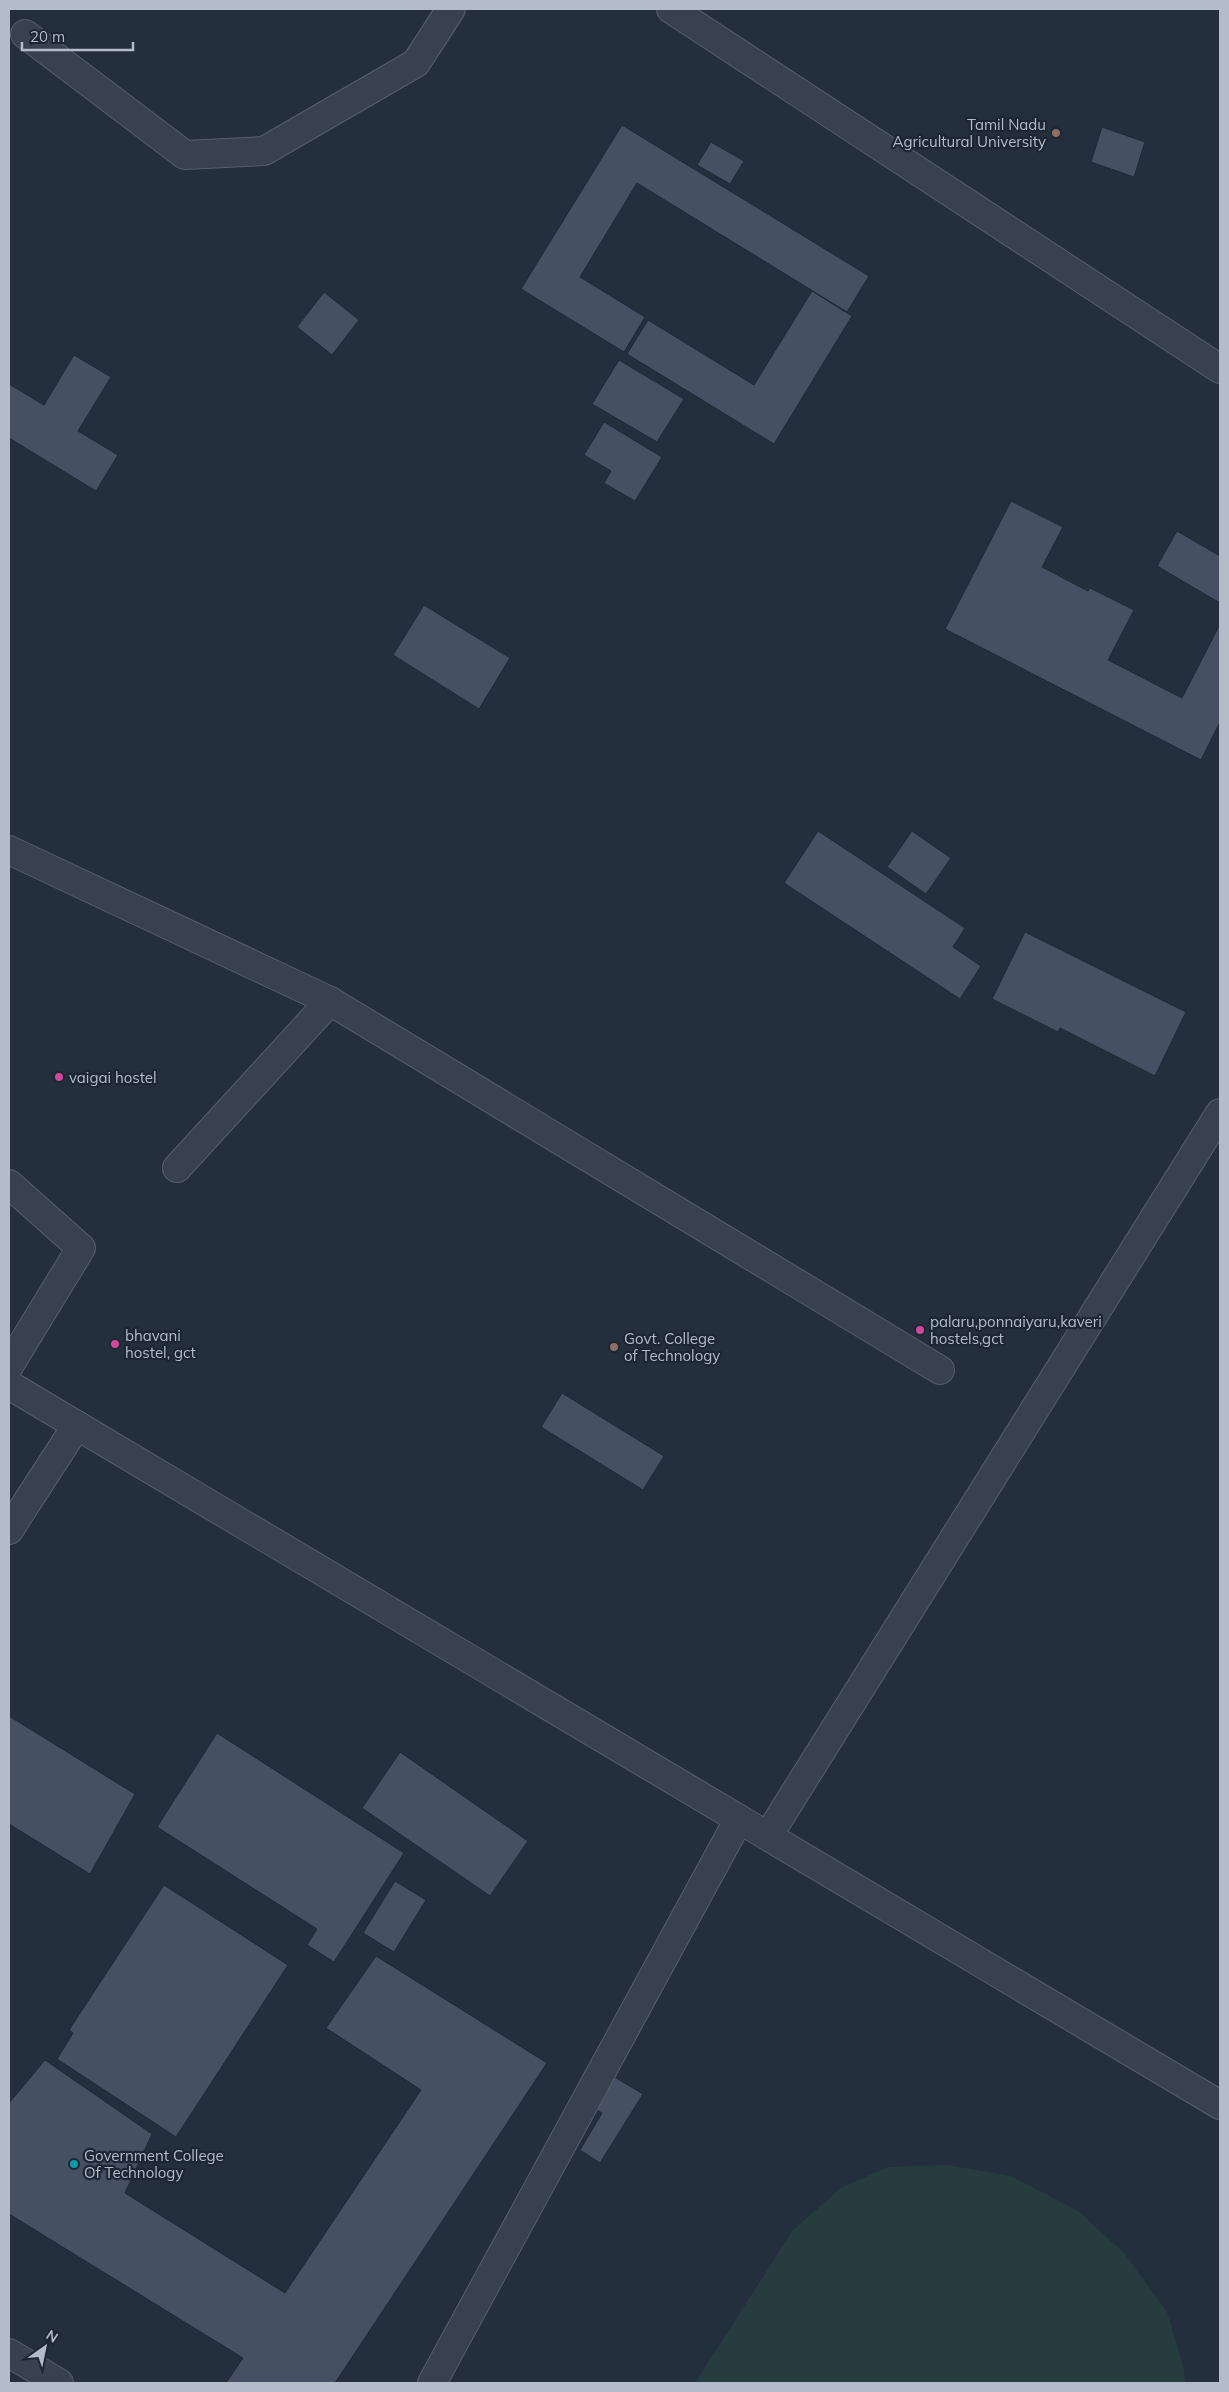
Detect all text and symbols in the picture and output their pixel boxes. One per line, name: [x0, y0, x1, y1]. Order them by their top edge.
scale bar: [22, 20, 134, 52]
text: 20 m: [30, 27, 65, 46]
place label: Tamil Nadu Agricultural University: [893, 115, 1046, 151]
marker: Tamil Nadu Agricultural University: [1050, 127, 1062, 139]
place label: vaigai hostel: [69, 1068, 157, 1087]
marker: vaigai hostel: [53, 1071, 65, 1083]
place label: palaru,ponnaiyaru,kaveri hostels,gct: [930, 1312, 1102, 1348]
marker: palaru,ponnaiyaru,kaveri hostels,gct: [914, 1324, 926, 1336]
place label: bhavani hostel, gct: [125, 1326, 196, 1362]
place label: Govt. College of Technology: [624, 1329, 720, 1365]
marker: bhavani hostel, gct: [109, 1338, 121, 1350]
marker: Govt. College of Technology: [608, 1341, 620, 1353]
place label: Government College Of Technology: [84, 2146, 224, 2182]
marker: Government College Of Technology: [68, 2158, 80, 2170]
north arrow: [20, 2322, 70, 2372]
text: N: [43, 2326, 61, 2347]

